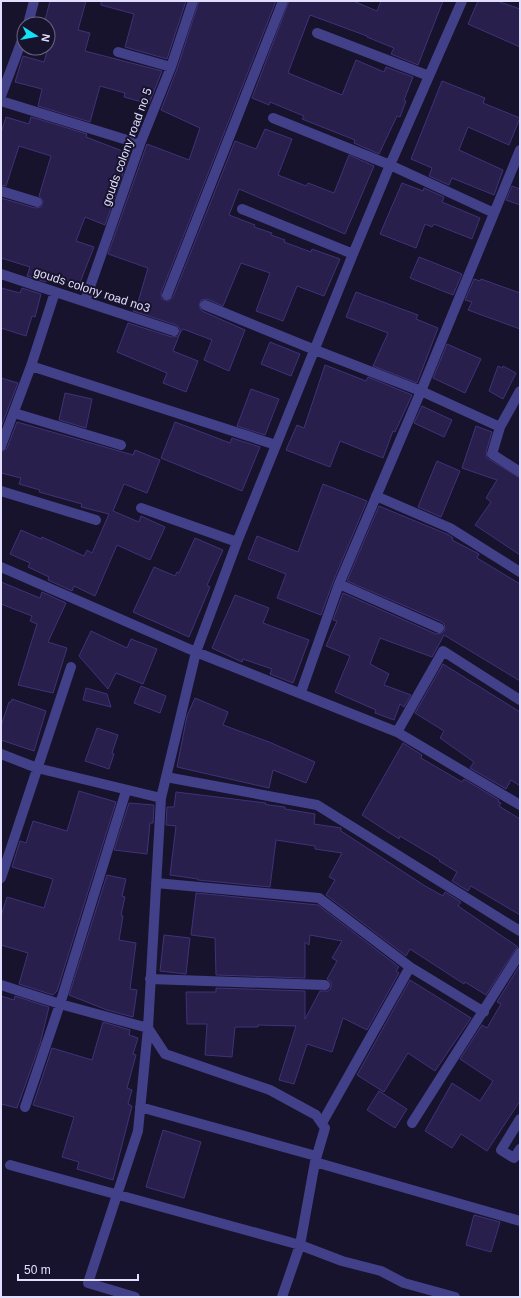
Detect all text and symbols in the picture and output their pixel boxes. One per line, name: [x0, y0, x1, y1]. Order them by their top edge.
north arrow: [16, 16, 56, 56]
text: N: [39, 33, 52, 43]
street label: gouds colony road no 5: [99, 86, 155, 208]
street label: gouds colony road no3: [32, 265, 152, 316]
scale bar: [18, 1256, 138, 1282]
text: 50 m: [24, 1263, 51, 1277]

